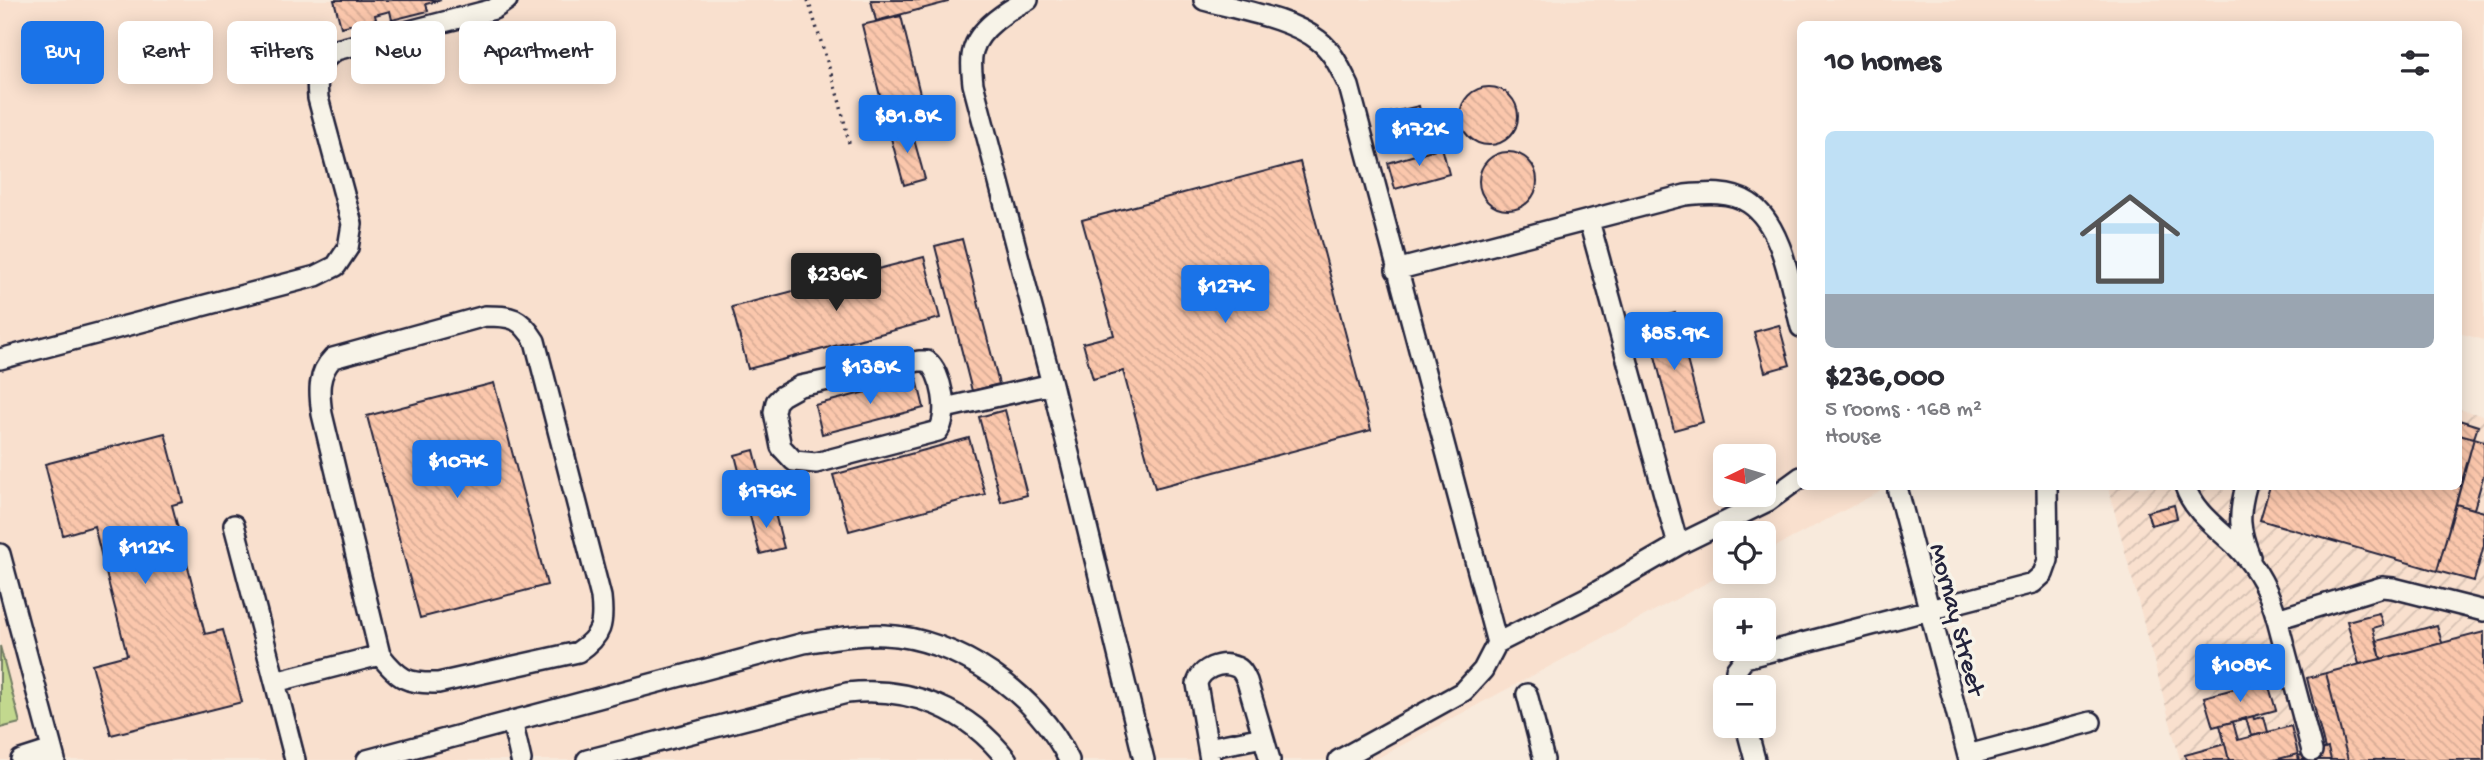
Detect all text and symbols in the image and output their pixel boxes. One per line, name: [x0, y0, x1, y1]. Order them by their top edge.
chip: Buy: [21, 21, 104, 84]
chip: Rent: [118, 21, 213, 84]
chip: Filters: [227, 21, 337, 84]
chip: New: [351, 21, 445, 84]
chip: Apartment: [459, 21, 616, 84]
icon: filters: [2396, 44, 2434, 82]
text: 10 homes: [1825, 46, 1941, 81]
pin: $81.8K: [850, 96, 964, 155]
text: $81.8K: [875, 104, 939, 131]
pin: $172K: [1370, 108, 1468, 168]
text: $172K: [1391, 117, 1447, 144]
icon: home: [2067, 176, 2193, 302]
pin: $236K: [787, 254, 885, 313]
text: $236K: [807, 262, 865, 289]
pin: $127K: [1176, 266, 1274, 325]
text: $127K: [1197, 274, 1253, 301]
pin: $85.9K: [1617, 312, 1731, 372]
text: $85.9K: [1641, 321, 1707, 348]
pin: $138K: [821, 346, 919, 406]
text: $138K: [842, 355, 898, 382]
text: $236,000: [1825, 362, 1945, 397]
text: 5 rooms · 168 m²: [1825, 397, 1982, 424]
text: House: [1825, 424, 1881, 451]
pin: $107K: [408, 440, 506, 500]
north arrow: [1713, 444, 1776, 508]
map controls: [1713, 444, 1776, 738]
text: $107K: [428, 449, 486, 476]
pin: $176K: [717, 470, 815, 530]
text: $176K: [738, 479, 794, 506]
button: locate: [1713, 521, 1776, 584]
pin: $112K: [96, 526, 194, 586]
text: $112K: [119, 535, 171, 562]
street label: Mornay Street: [1920, 541, 1990, 702]
button: +: [1713, 598, 1776, 661]
pin: $108K: [2191, 644, 2289, 704]
text: $108K: [2211, 653, 2269, 680]
button: −: [1713, 675, 1776, 738]

